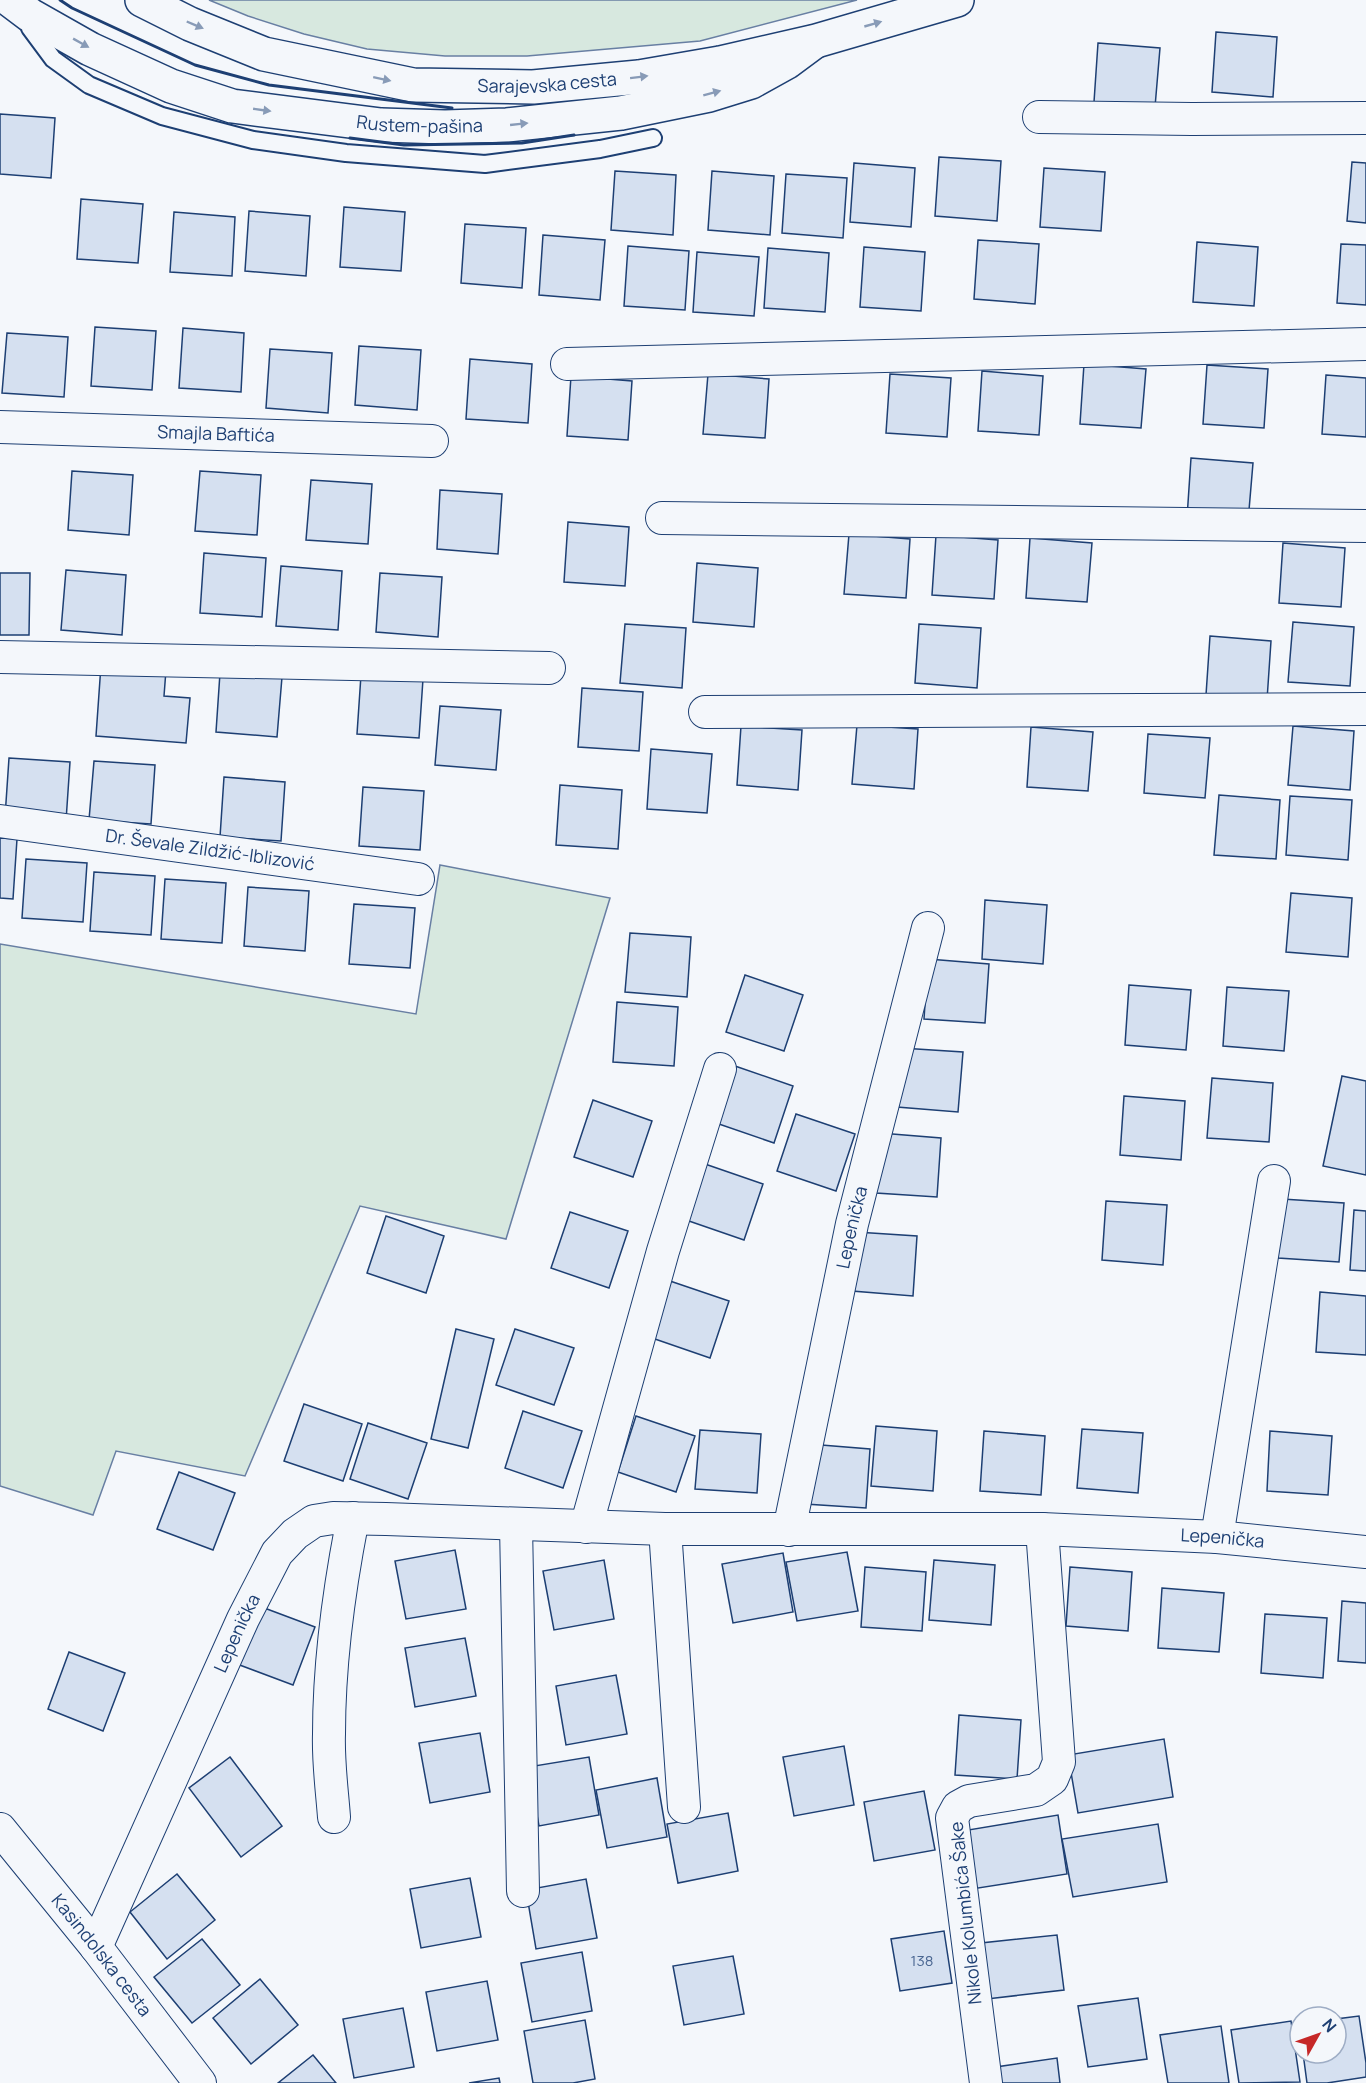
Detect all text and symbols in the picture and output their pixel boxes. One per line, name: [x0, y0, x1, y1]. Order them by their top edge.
one-way arrow: [864, 19, 882, 28]
one-way arrow: [186, 21, 204, 30]
one-way arrow: [72, 38, 89, 48]
street label: Sarajevska cesta: [477, 66, 618, 98]
one-way arrow: [629, 72, 648, 81]
one-way arrow: [372, 75, 391, 84]
one-way arrow: [703, 88, 721, 98]
one-way arrow: [253, 106, 272, 115]
street label: Rustem-pašina: [355, 109, 483, 138]
one-way arrow: [510, 119, 529, 129]
street label: Smajla Baftića: [157, 419, 275, 447]
street label: Dr. Ševale Zildžić-Iblizović: [104, 823, 316, 876]
street label: Lepenička: [830, 1183, 872, 1271]
street label: Lepenička: [1180, 1522, 1266, 1553]
street label: Lepenička: [208, 1589, 265, 1676]
street label: Nikole Kolumbića Šake: [943, 1820, 987, 2006]
street label: Kasindolska cesta: [47, 1889, 158, 2021]
house number: 138: [911, 1950, 933, 1971]
north arrow: [1288, 2005, 1348, 2065]
text: N: [1317, 2014, 1342, 2037]

